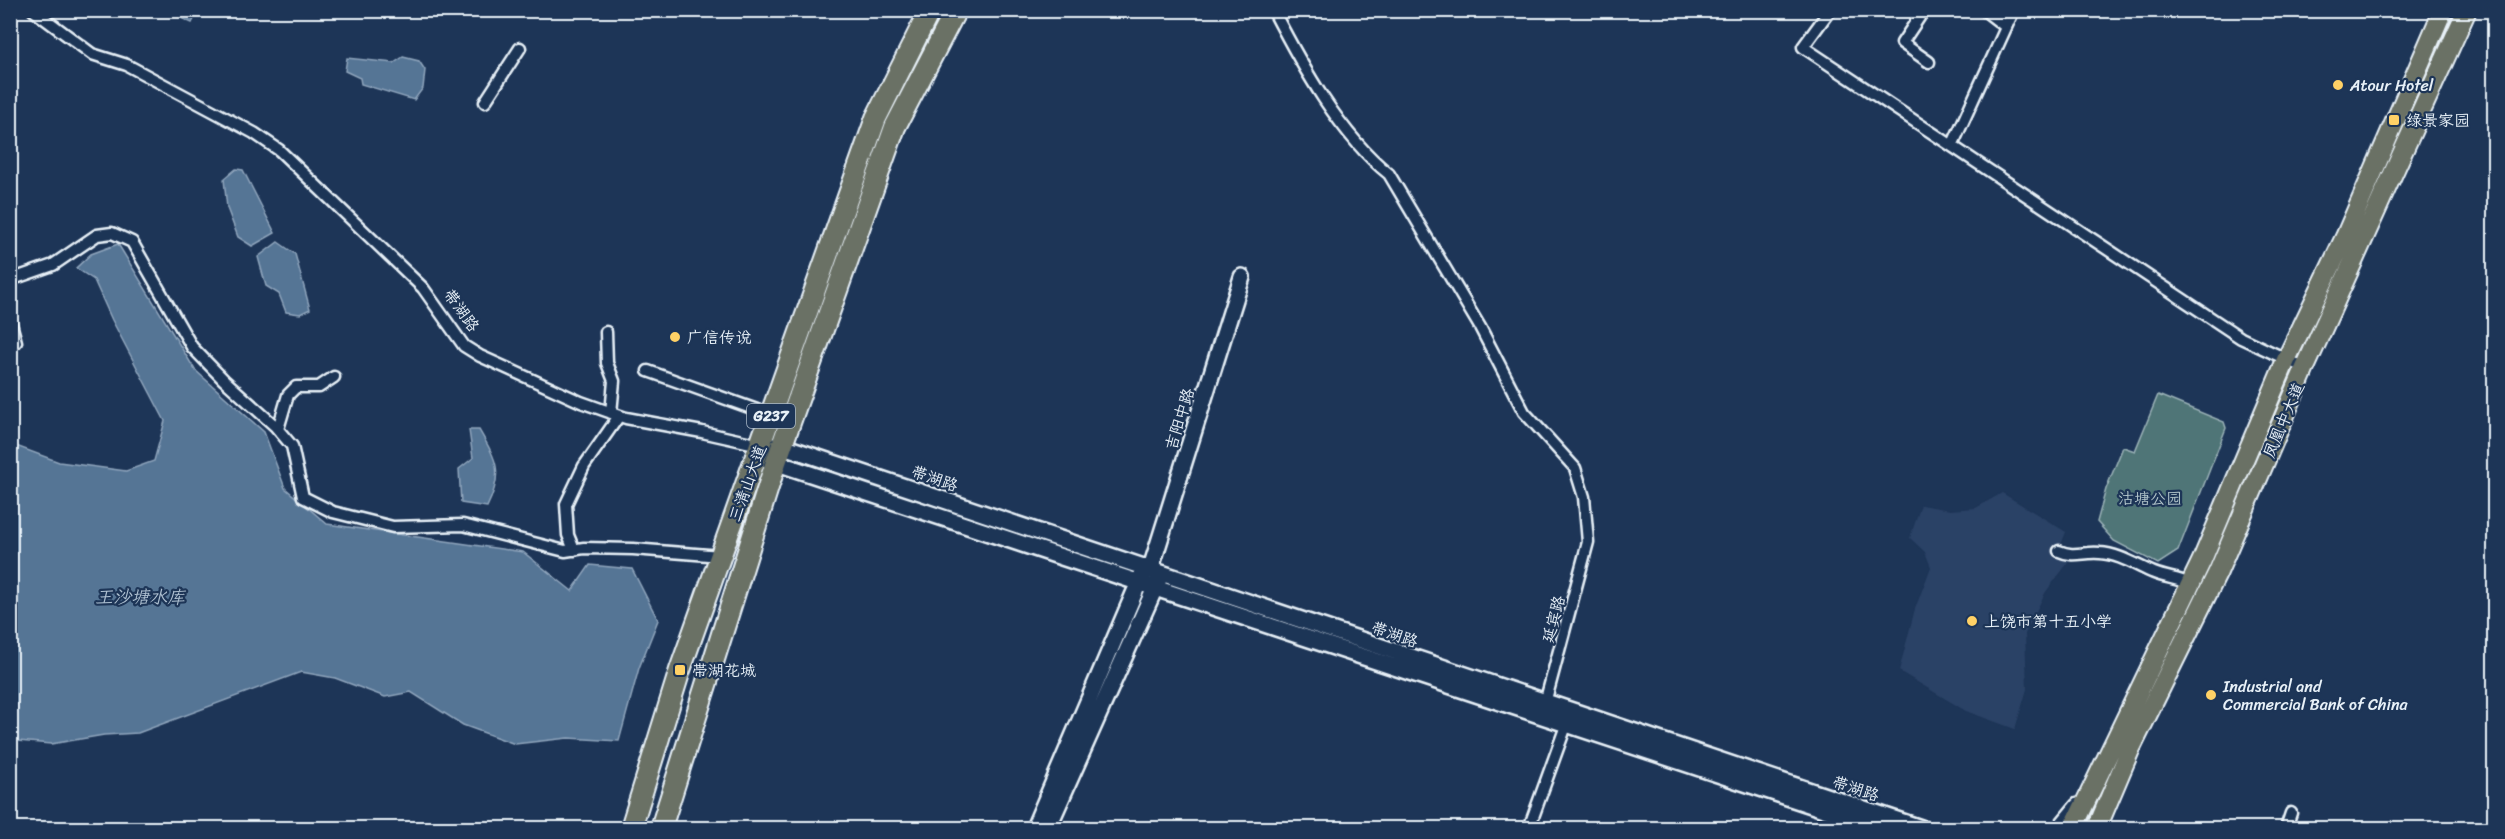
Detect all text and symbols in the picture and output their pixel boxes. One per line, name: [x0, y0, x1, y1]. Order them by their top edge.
place label: Atour Hotel: [2349, 71, 2434, 100]
marker: Atour Hotel: [2331, 78, 2345, 92]
place label: 绿景家园: [2406, 106, 2470, 135]
marker: 绿景家园: [2387, 113, 2401, 127]
street label: 带湖路: [436, 282, 487, 338]
place label: 广信传说: [687, 323, 751, 352]
marker: 广信传说: [668, 330, 682, 344]
street label: 凤凰中大道: [2254, 378, 2312, 463]
street label: 吉阳中路: [1156, 384, 1203, 454]
road number: G237: [747, 404, 795, 428]
street label: 三清山大道: [720, 441, 775, 526]
street label: 带湖路: [907, 457, 962, 500]
park label: 沽塘公园: [2118, 484, 2182, 513]
water label: 王沙塘水库: [95, 581, 187, 613]
street label: 延宾路: [1533, 592, 1574, 646]
place label: 上饶市第十五小学: [1984, 607, 2112, 636]
street label: 带湖路: [1367, 613, 1422, 656]
marker: 上饶市第十五小学: [1965, 614, 1979, 628]
place label: 带湖花城: [692, 656, 756, 685]
marker: 带湖花城: [673, 663, 687, 677]
place label: Industrial and Commercial Bank of China: [2222, 672, 2409, 719]
marker: Industrial and Commercial Bank of China: [2204, 688, 2218, 702]
street label: 带湖路: [1829, 767, 1883, 810]

